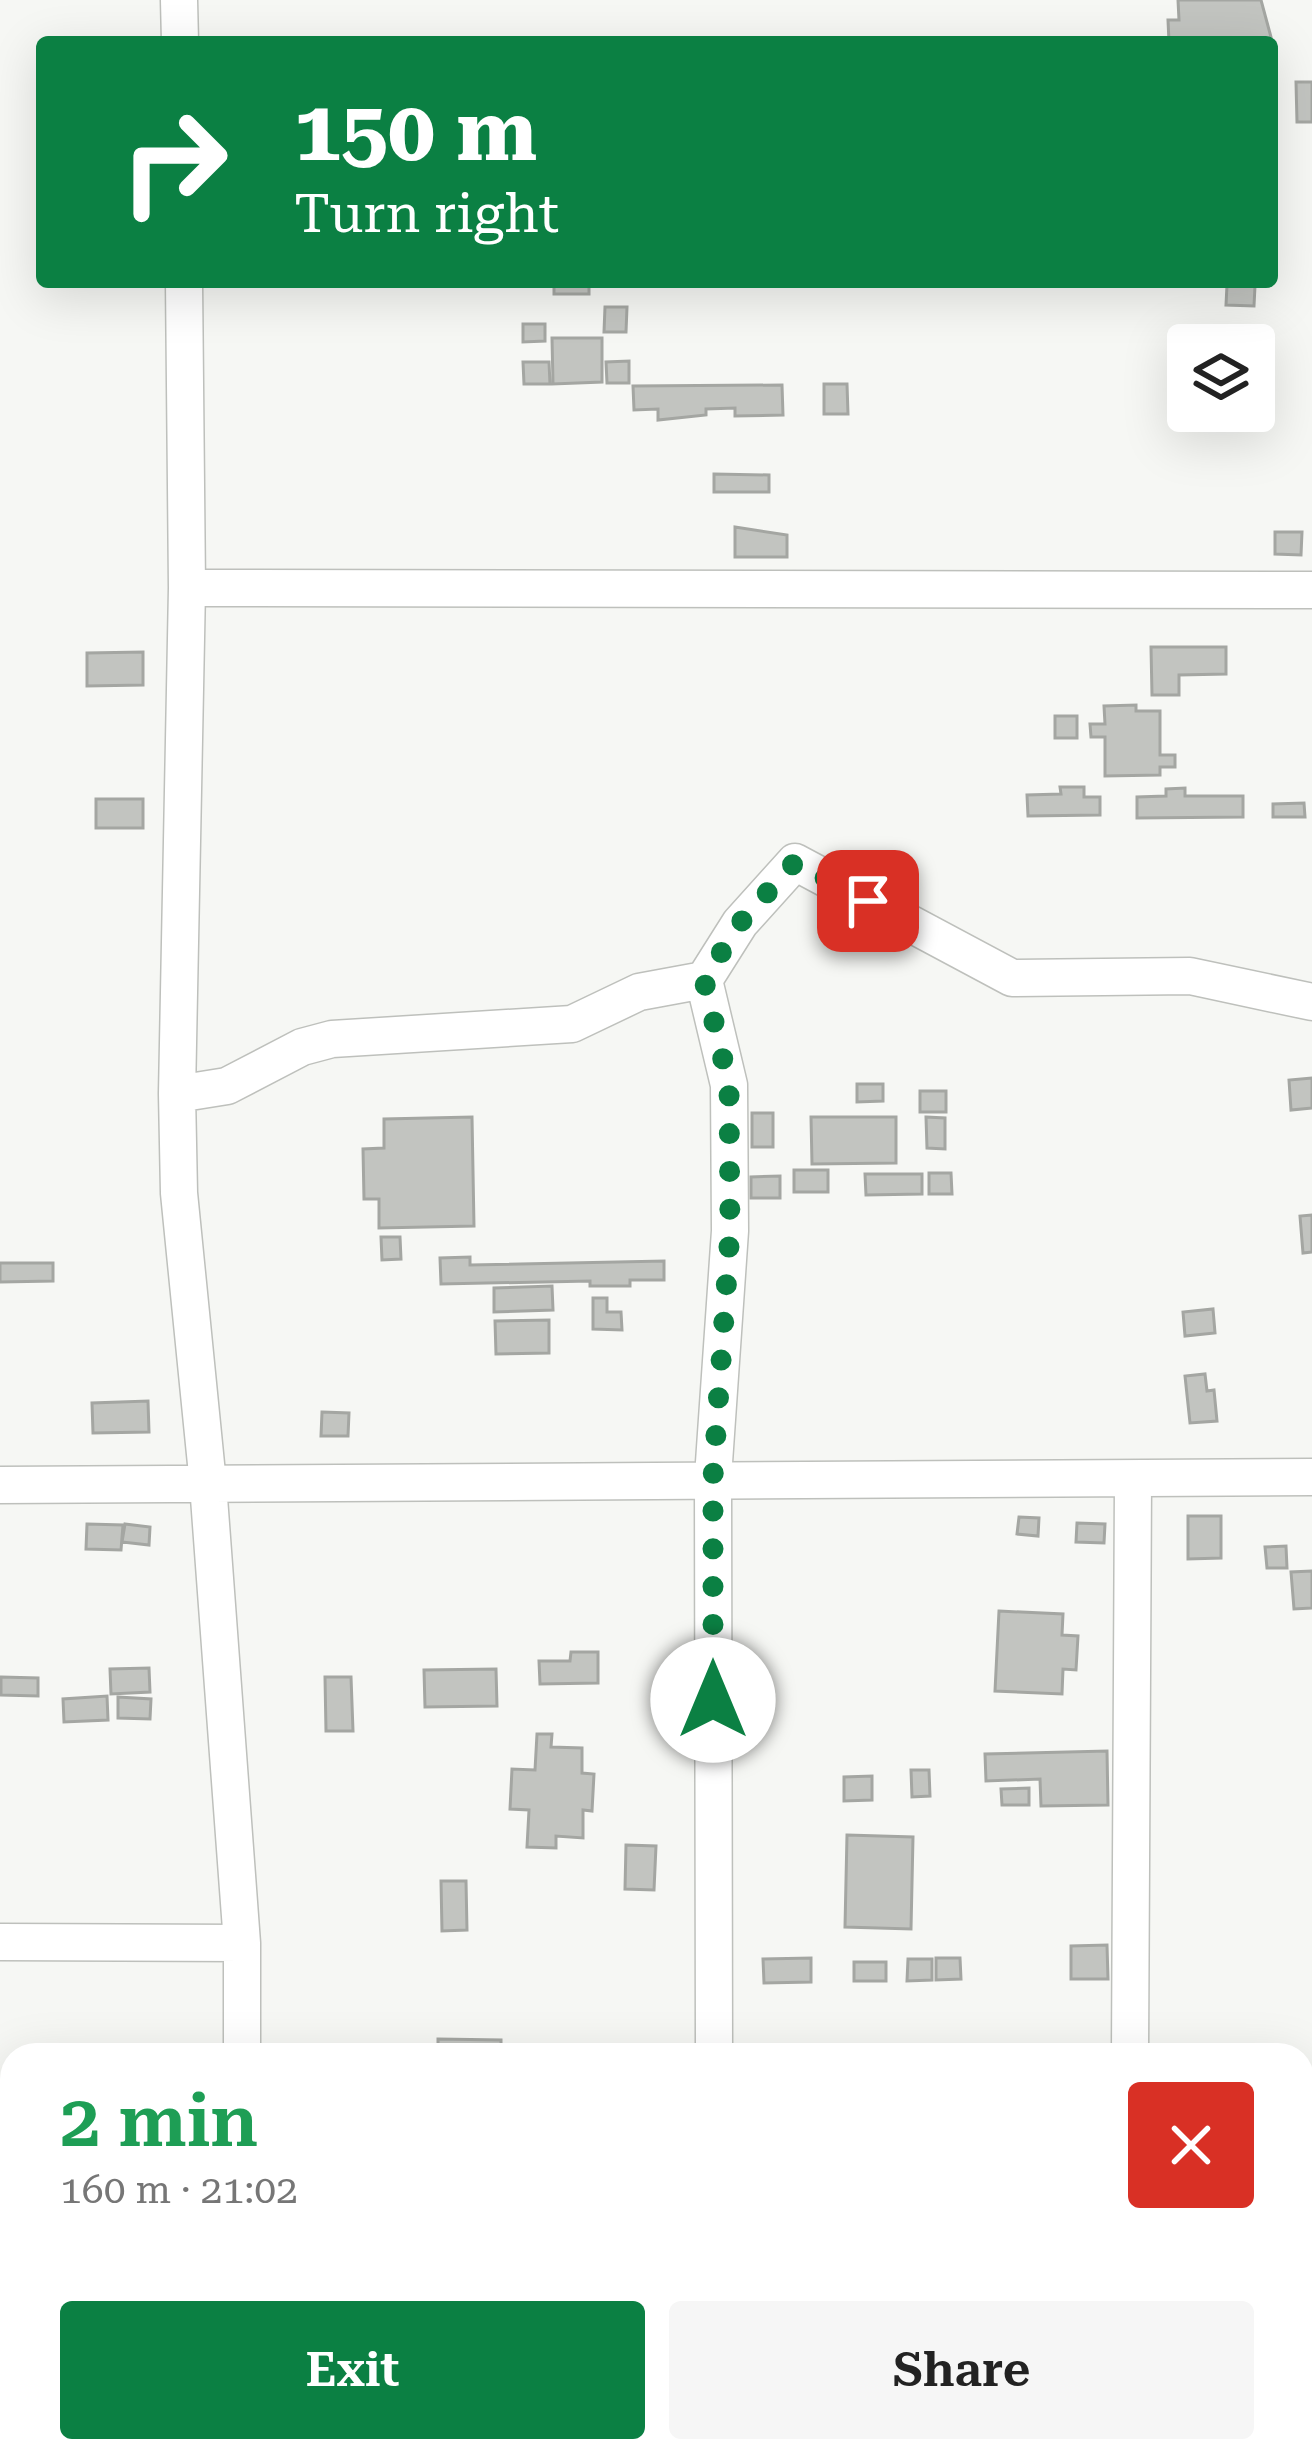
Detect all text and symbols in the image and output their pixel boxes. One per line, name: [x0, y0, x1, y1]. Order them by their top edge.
text: 150 m: [294, 82, 537, 180]
icon: right: [96, 84, 252, 240]
text: Turn right: [294, 182, 559, 245]
map controls: [1167, 324, 1275, 432]
button: layers: [1167, 324, 1275, 432]
pin: [817, 850, 919, 952]
icon: arrive: [835, 868, 901, 934]
position arrow: [650, 1637, 776, 1763]
text: 2 min: [60, 2079, 258, 2164]
button: close: [1128, 2082, 1254, 2208]
text: 160 m · 21:02: [60, 2167, 298, 2213]
button: Exit: [60, 2301, 645, 2439]
button: Share: [669, 2301, 1254, 2439]

